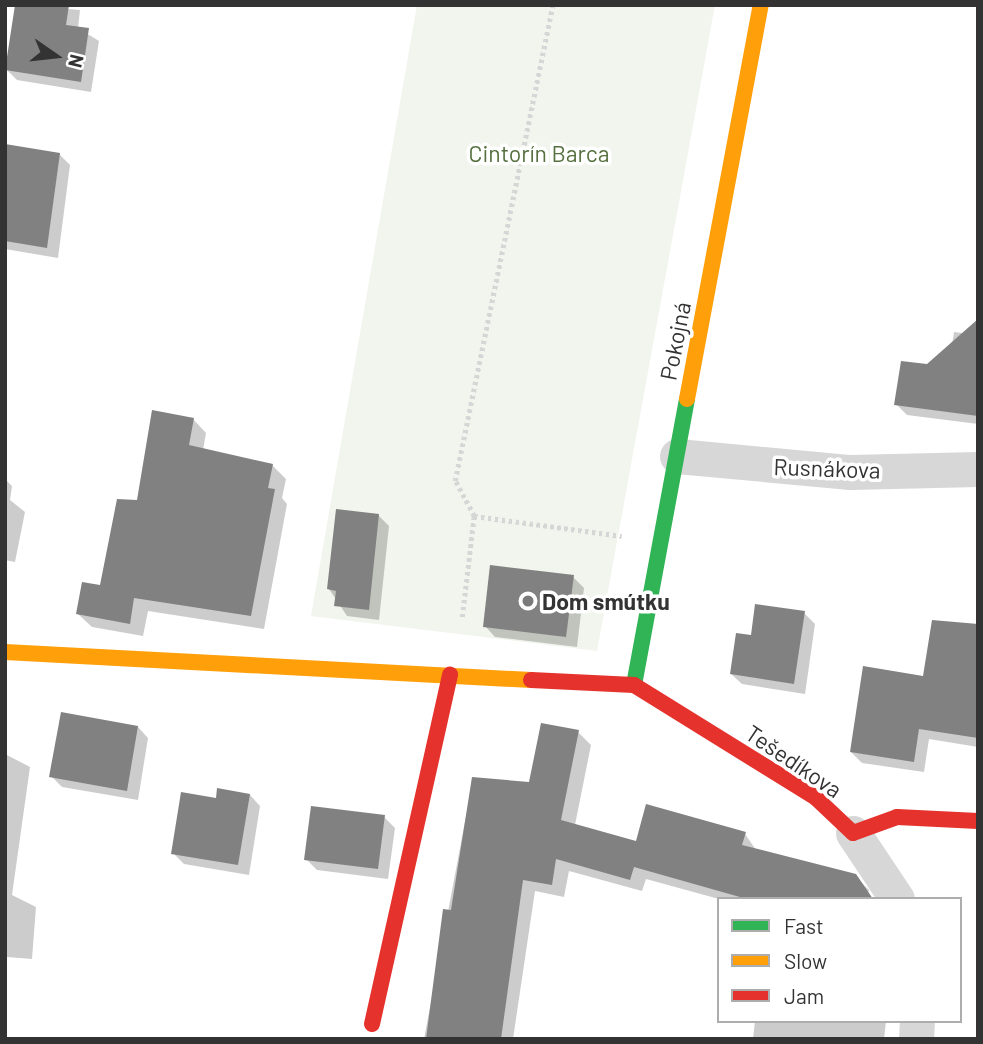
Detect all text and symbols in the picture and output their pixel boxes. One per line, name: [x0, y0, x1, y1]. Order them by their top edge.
north arrow: [21, 21, 91, 91]
text: N: [64, 52, 90, 70]
park label: Cintorín Barca: [468, 139, 610, 167]
street label: Pokojná: [654, 300, 696, 382]
street label: Rusnákova: [773, 452, 881, 484]
place label: Dom smútku: [542, 587, 670, 615]
marker: Dom smútku: [520, 593, 536, 609]
street label: Tešedíkova: [741, 719, 847, 803]
legend: [717, 897, 962, 1023]
text: Fast: [784, 913, 824, 938]
text: Slow: [784, 948, 827, 973]
text: Jam: [784, 983, 824, 1008]

